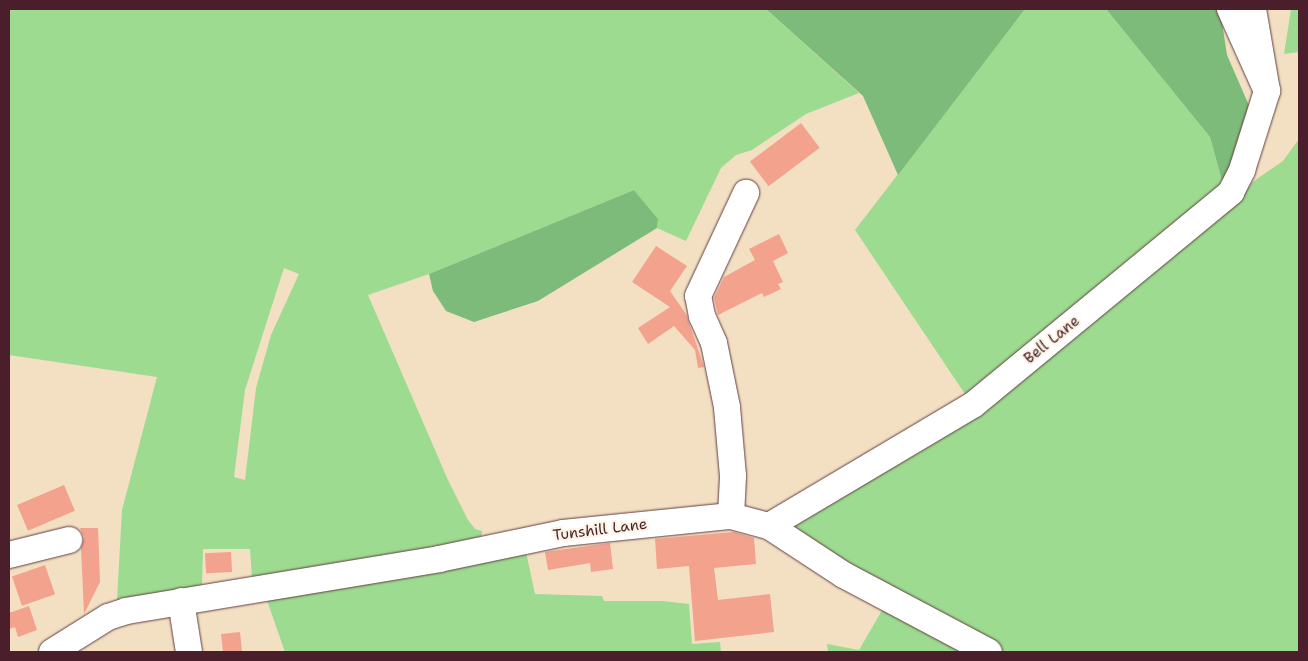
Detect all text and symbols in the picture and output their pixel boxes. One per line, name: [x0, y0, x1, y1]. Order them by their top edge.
street label: Bell Lane: [1021, 312, 1083, 368]
street label: Tunshill Lane: [552, 515, 648, 545]

